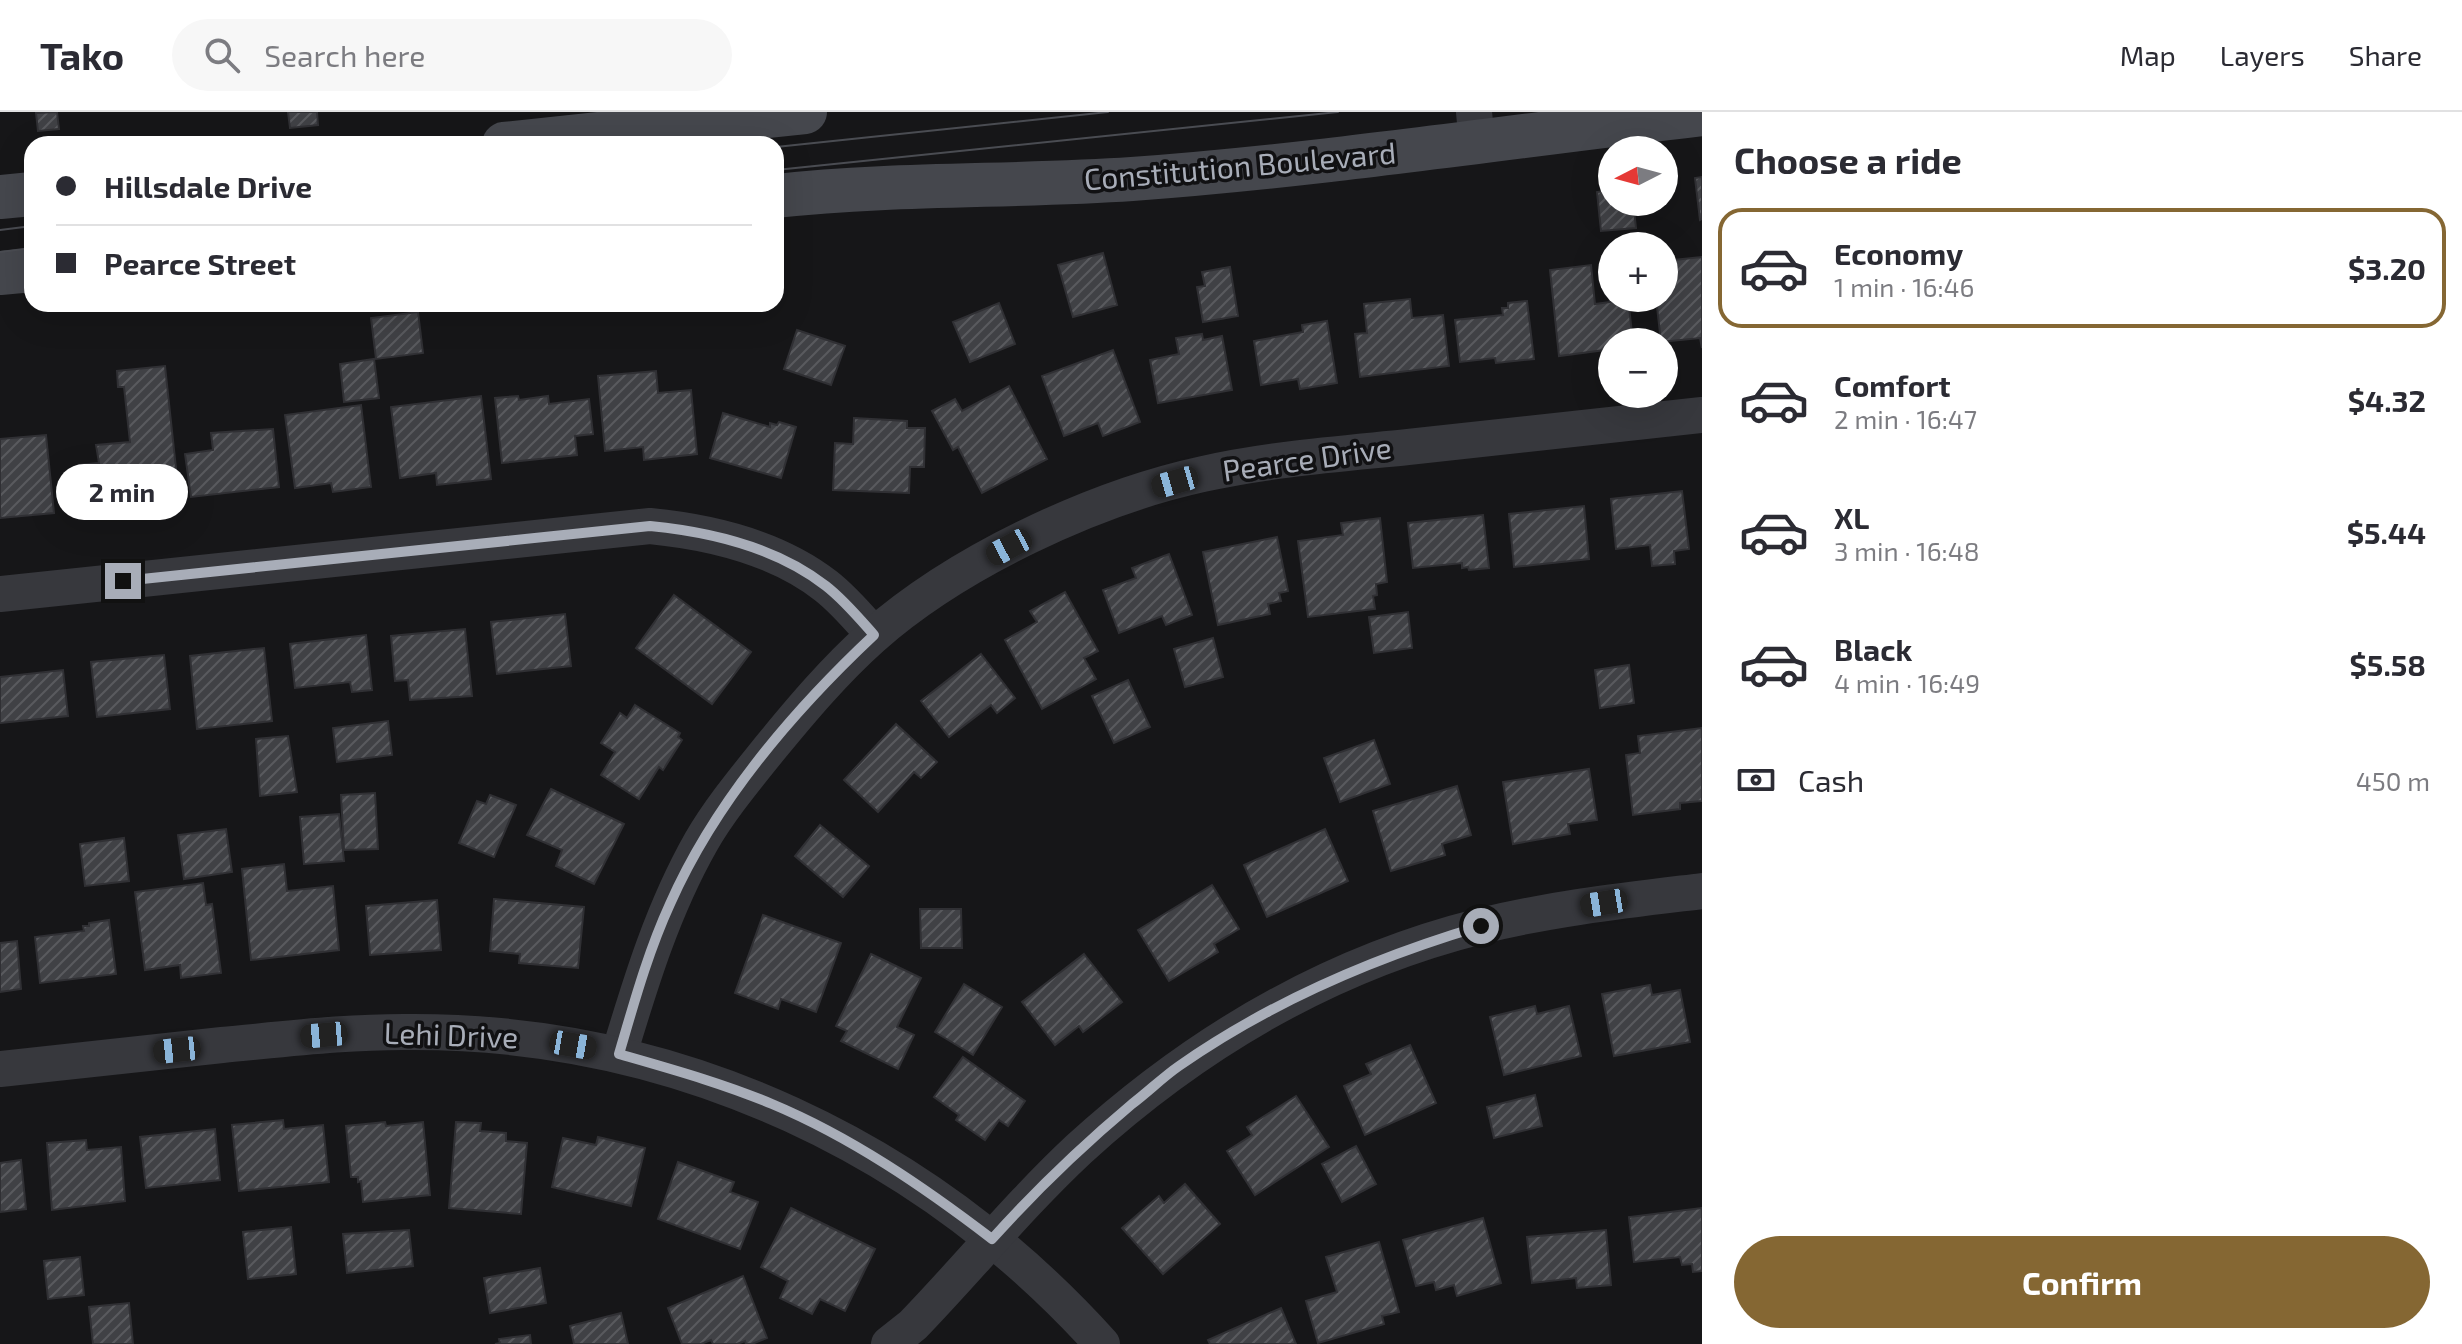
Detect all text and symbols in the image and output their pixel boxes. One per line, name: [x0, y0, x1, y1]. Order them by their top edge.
search box: [172, 19, 732, 91]
text: Tako: [40, 32, 124, 78]
icon: search: [200, 33, 244, 77]
text: Search here: [264, 37, 425, 73]
text: Map: [2120, 38, 2176, 72]
text: Layers: [2220, 38, 2305, 72]
text: Share: [2349, 38, 2422, 72]
street label: Constitution Boulevard: [1082, 133, 1397, 197]
north arrow: [1598, 136, 1678, 216]
map controls: [1598, 136, 1678, 408]
text: Choose a ride: [1734, 138, 1962, 181]
text: Hillsdale Drive: [104, 168, 312, 204]
button: +: [1598, 232, 1678, 312]
icon: car: [1738, 232, 1810, 304]
text: Economy: [1834, 235, 1963, 271]
text: Pearce Street: [104, 245, 296, 281]
text: $3.20: [2348, 250, 2426, 286]
text: 1 min · 16:46: [1834, 271, 1974, 302]
button: −: [1598, 328, 1678, 408]
icon: car: [1738, 364, 1810, 436]
text: Comfort: [1834, 367, 1951, 403]
text: $4.32: [2348, 382, 2426, 418]
text: 2 min · 16:47: [1834, 403, 1977, 434]
street label: Pearce Drive: [1220, 428, 1394, 488]
car: [1149, 464, 1201, 500]
callout: 2 min: [57, 465, 189, 521]
text: 2 min: [89, 476, 155, 507]
icon: car: [1738, 496, 1810, 568]
text: XL: [1834, 499, 1869, 535]
text: $5.44: [2347, 514, 2426, 550]
car: [982, 525, 1036, 569]
text: 3 min · 16:48: [1834, 535, 1979, 566]
route end: [105, 563, 141, 599]
icon: car: [1738, 628, 1810, 700]
text: Black: [1834, 631, 1912, 667]
text: $5.58: [2349, 646, 2426, 682]
text: 4 min · 16:49: [1834, 667, 1980, 698]
icon: cash: [1734, 758, 1778, 802]
text: Cash: [1798, 762, 1864, 798]
text: 450 m: [2356, 765, 2430, 796]
car: [1578, 887, 1630, 919]
route start: [1463, 908, 1499, 944]
street label: Lehi Drive: [383, 1014, 519, 1054]
car: [299, 1021, 349, 1049]
car: [547, 1029, 599, 1061]
car: [152, 1036, 202, 1064]
button: Confirm: [1734, 1236, 2430, 1328]

